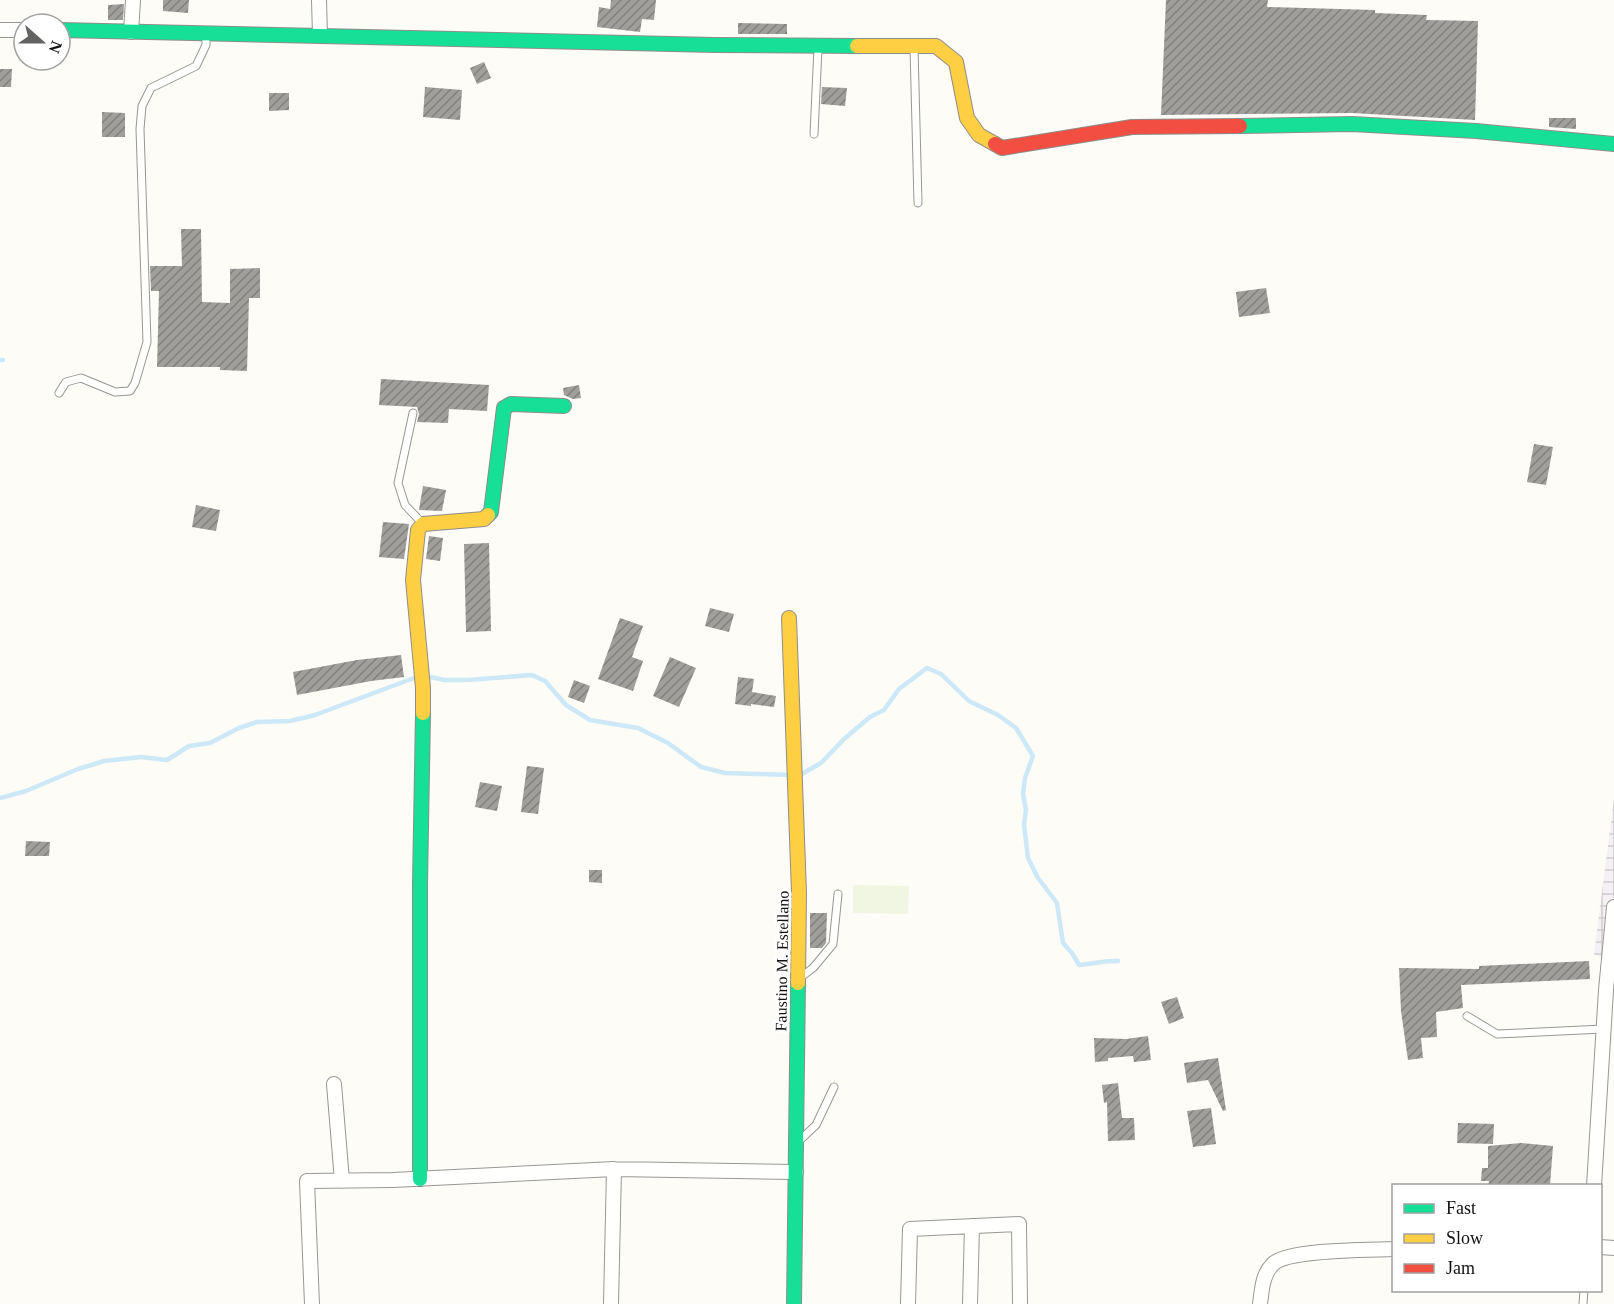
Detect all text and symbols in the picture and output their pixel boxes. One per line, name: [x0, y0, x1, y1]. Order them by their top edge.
north arrow: [12, 12, 72, 72]
text: N: [45, 39, 66, 56]
street label: Faustino M. Estellano: [772, 890, 792, 1032]
legend: [1392, 1184, 1602, 1292]
text: Fast: [1446, 1198, 1476, 1218]
text: Slow: [1446, 1228, 1483, 1248]
text: Jam: [1446, 1258, 1475, 1278]

